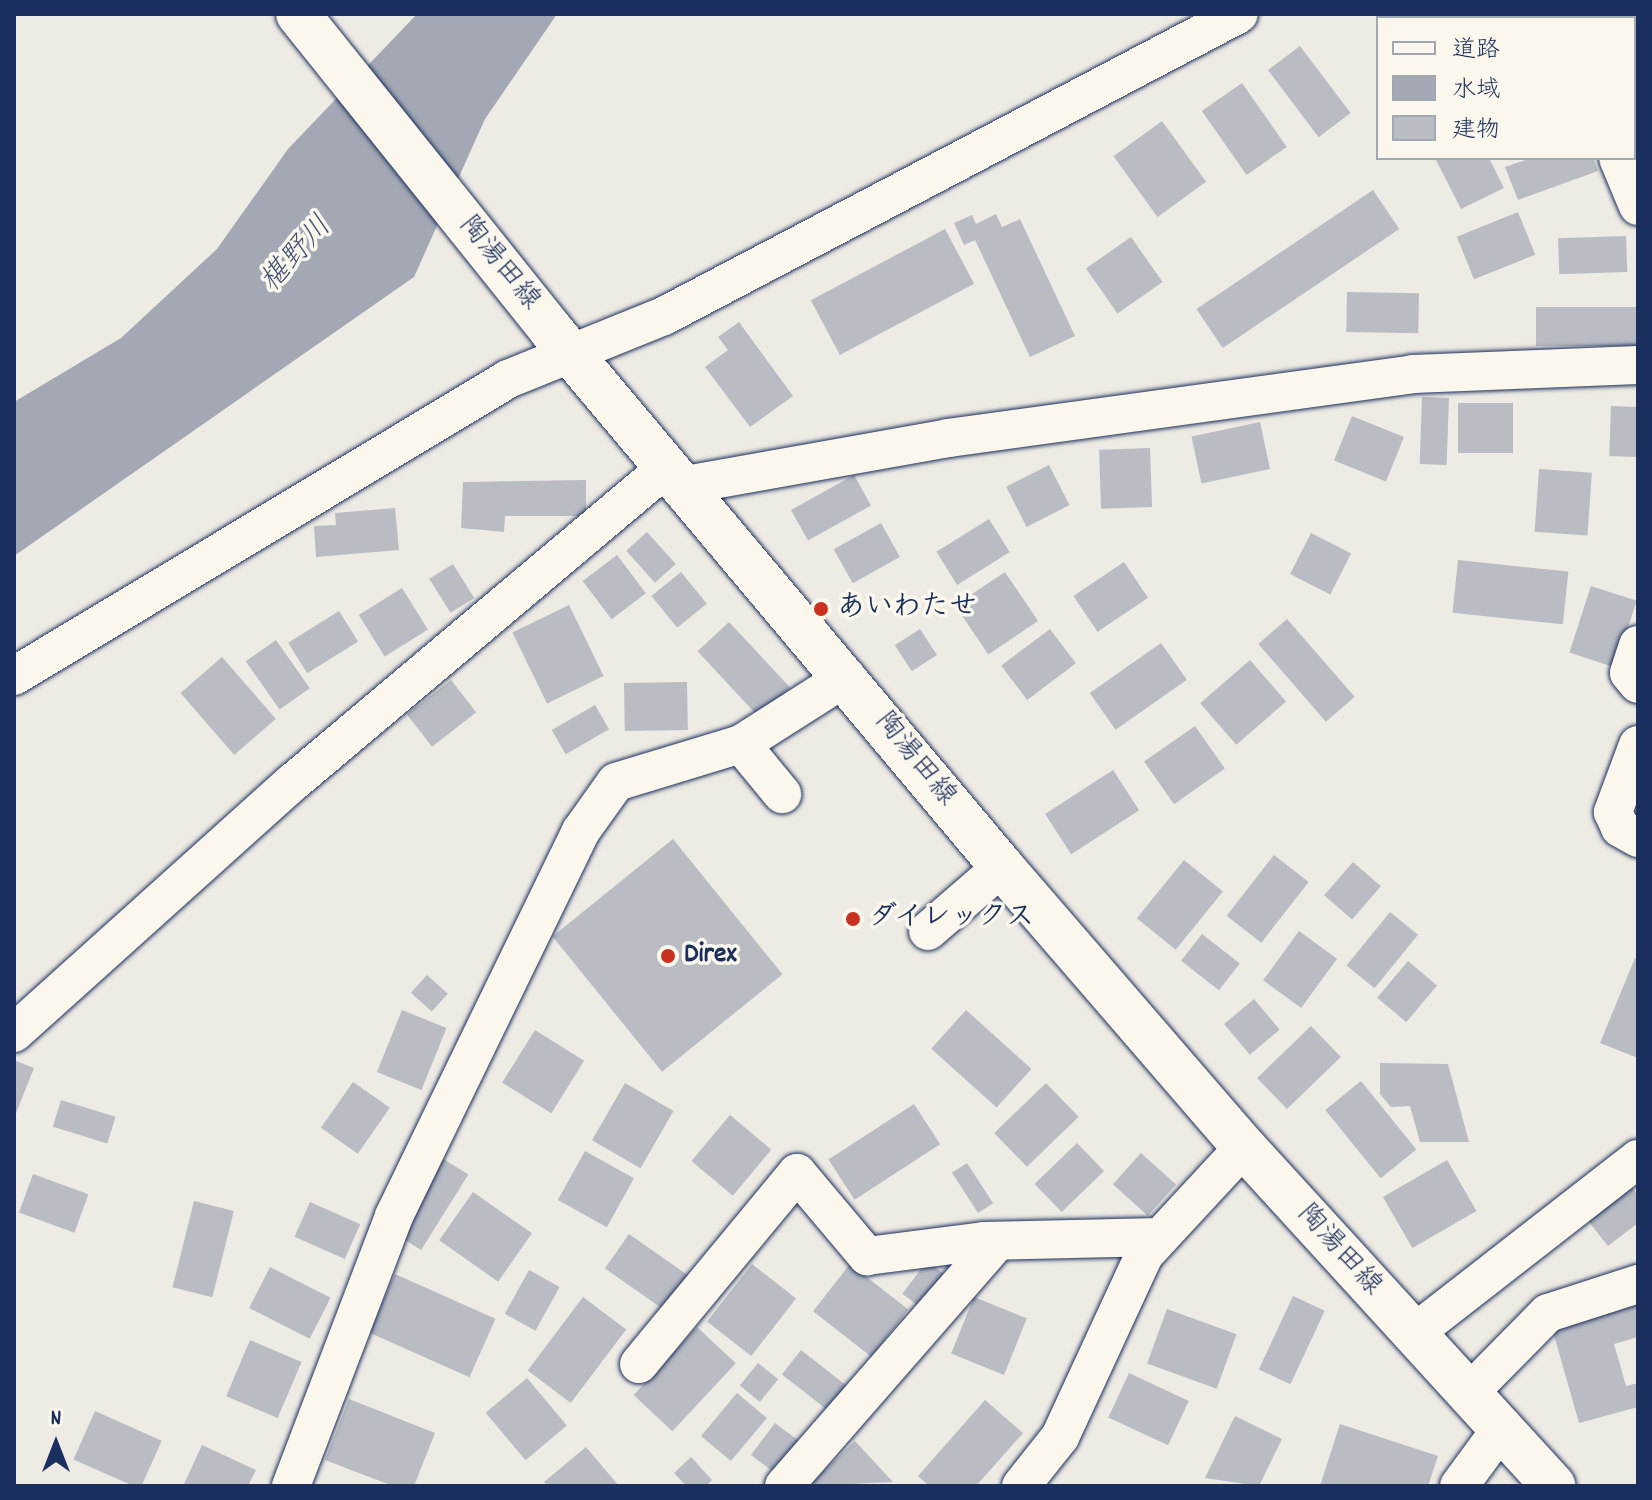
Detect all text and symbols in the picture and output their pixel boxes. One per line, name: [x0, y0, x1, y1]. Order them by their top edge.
legend: [1376, 16, 1636, 160]
text: 道路: [1452, 34, 1500, 68]
text: 水域: [1452, 74, 1500, 108]
text: 建物: [1452, 114, 1500, 148]
street label: 陶湯田線: [450, 210, 546, 318]
water label: 椹野川: [255, 211, 341, 301]
place label: あいわたせ: [837, 592, 977, 626]
marker: あいわたせ: [812, 600, 830, 618]
street label: 陶湯田線: [866, 706, 962, 814]
place label: ダイレックス: [869, 902, 1037, 936]
marker: ダイレックス: [844, 910, 862, 928]
place label: Direx: [684, 939, 737, 973]
marker: Direx: [659, 947, 677, 965]
street label: 陶湯田線: [1288, 1198, 1388, 1304]
north arrow: [16, 1404, 96, 1484]
text: N: [51, 1404, 61, 1435]

